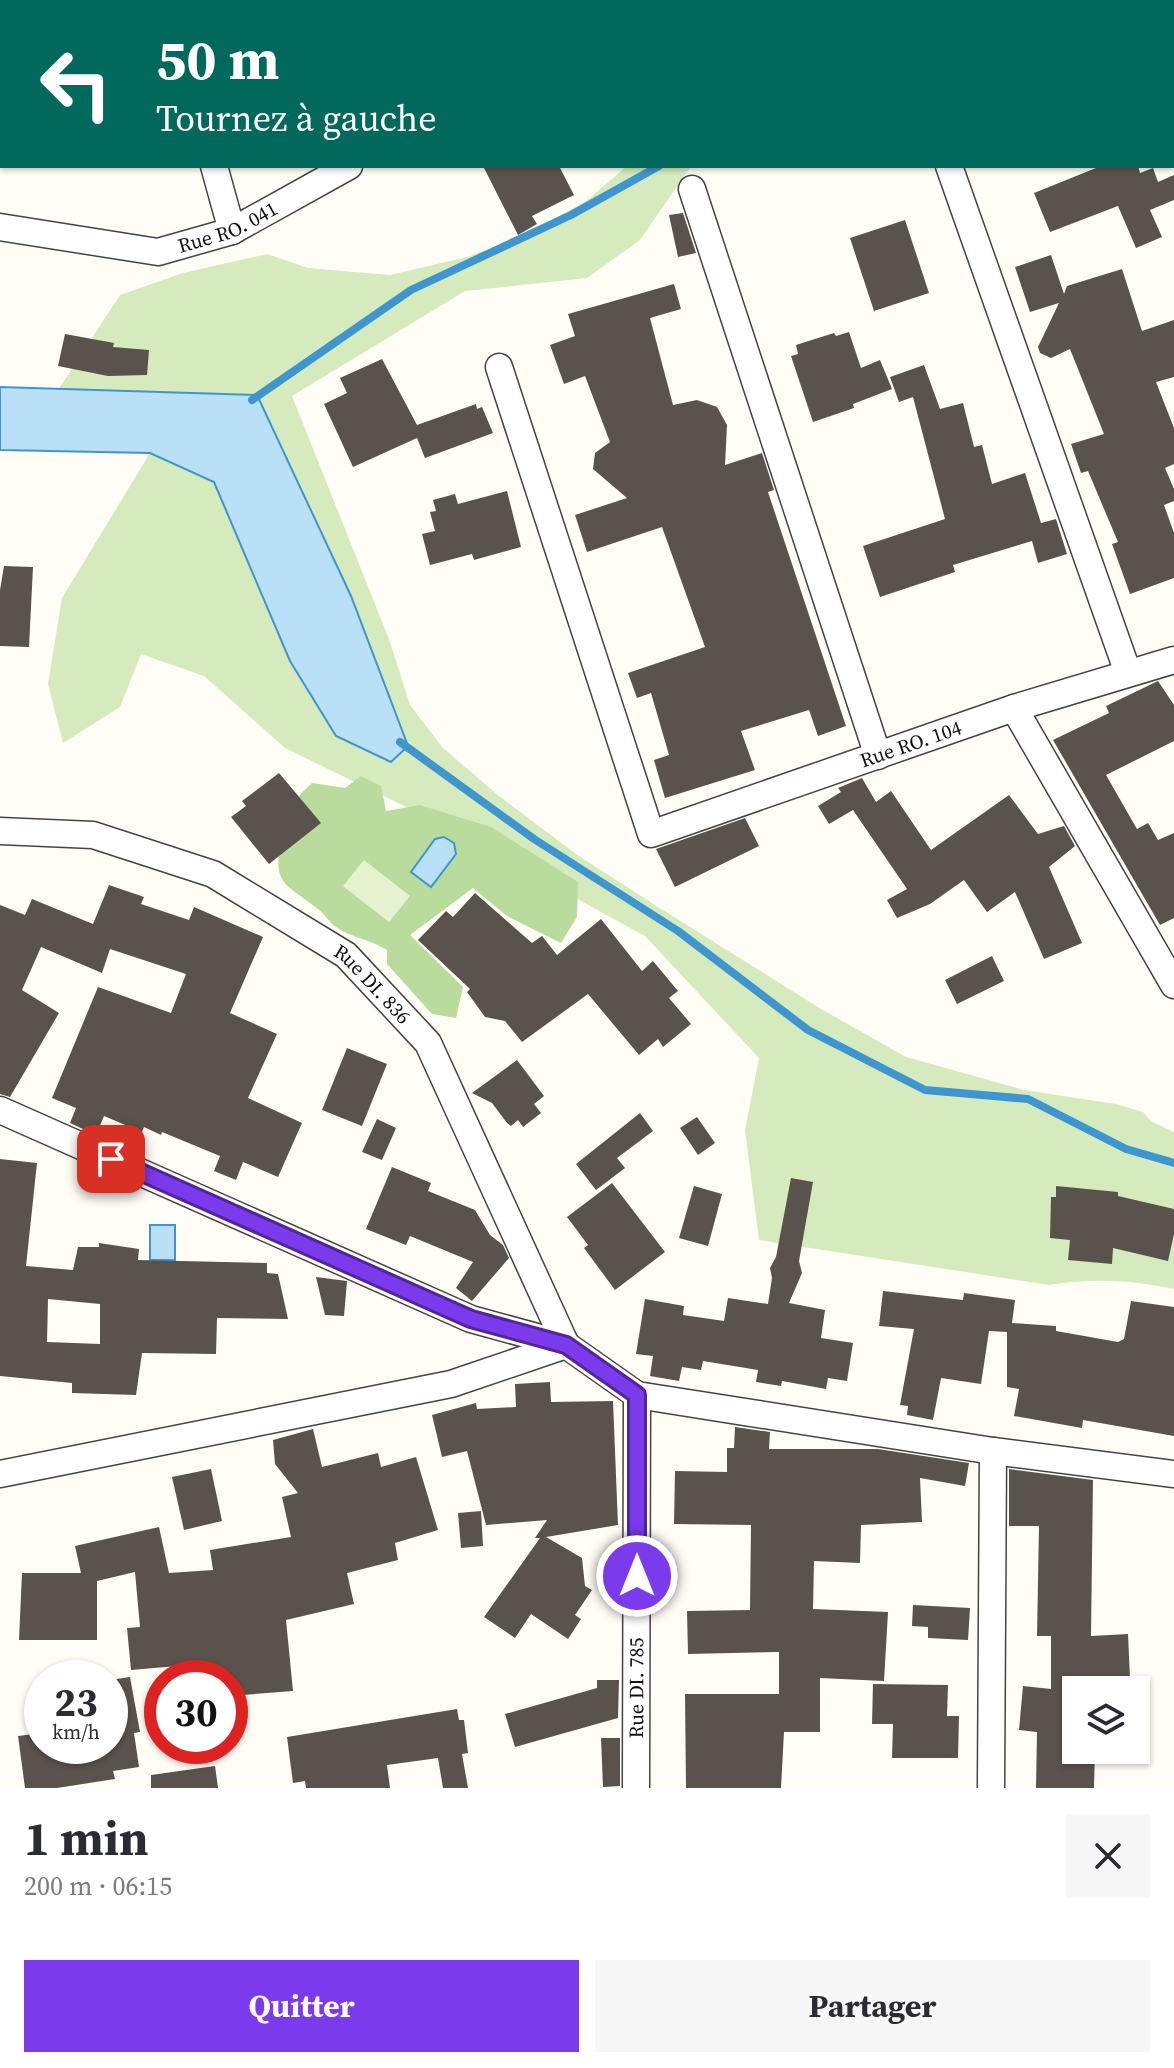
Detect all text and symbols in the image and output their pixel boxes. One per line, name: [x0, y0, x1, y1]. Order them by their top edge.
text: 50 m: [156, 21, 279, 98]
icon: left: [24, 32, 128, 136]
text: Tournez à gauche: [156, 94, 437, 143]
street label: Rue RO. 041: [175, 194, 283, 260]
street label: Rue RO. 104: [856, 713, 965, 774]
street label: Rue DI. 836: [329, 937, 417, 1030]
pin: [77, 1125, 145, 1193]
icon: arrive: [89, 1137, 133, 1181]
position arrow: [595, 1534, 679, 1618]
street label: Rue DI. 785: [622, 1638, 650, 1738]
speed limit sign: 30: [144, 1660, 248, 1764]
text: 23: [54, 1675, 98, 1729]
map controls: [1062, 1676, 1150, 1764]
button: layers: [1062, 1676, 1150, 1764]
text: km/h: [52, 1718, 100, 1746]
text: 1 min: [24, 1805, 149, 1871]
button: close: [1066, 1814, 1150, 1898]
text: 200 m · 06:15: [24, 1868, 172, 1904]
button: Quitter: [24, 1960, 579, 2052]
button: Partager: [595, 1960, 1150, 2052]

